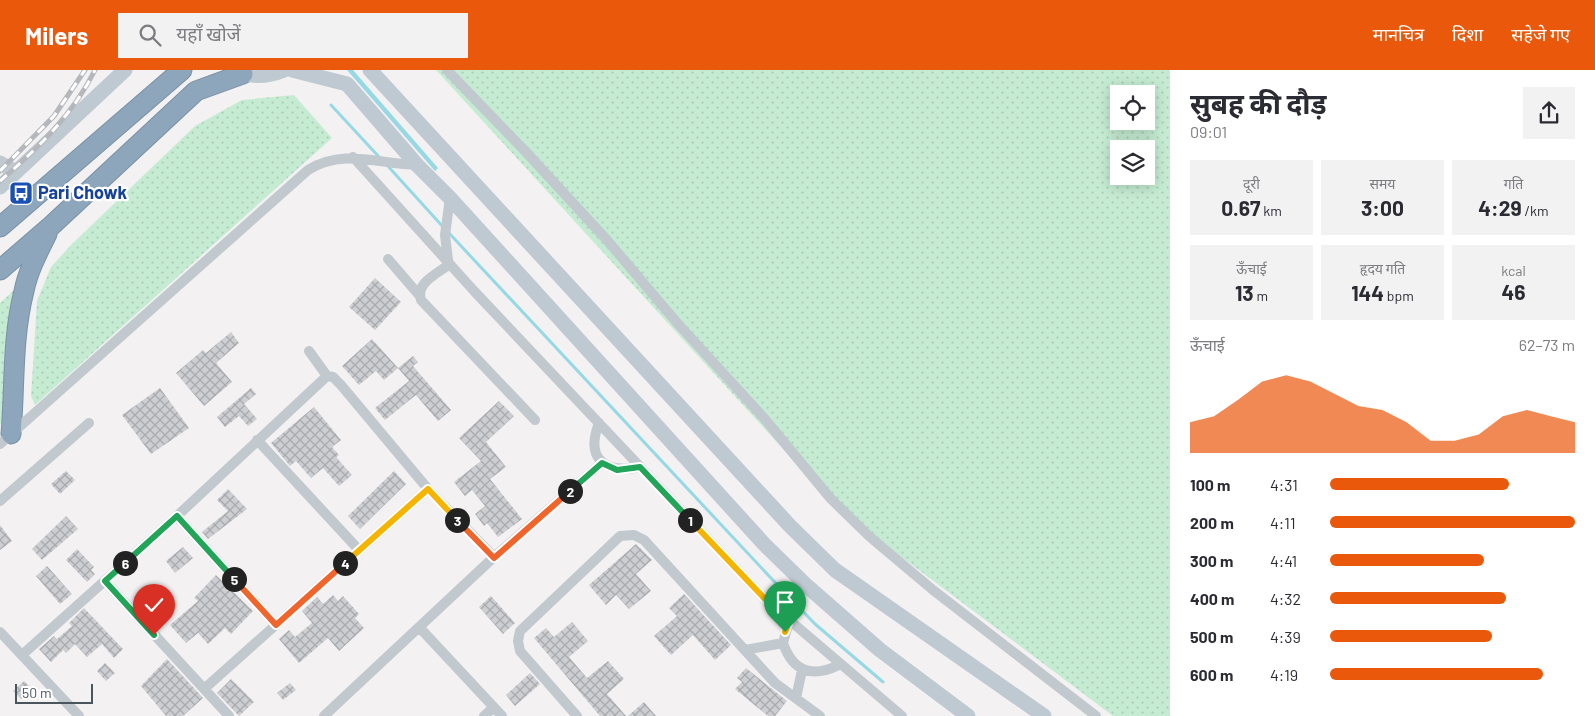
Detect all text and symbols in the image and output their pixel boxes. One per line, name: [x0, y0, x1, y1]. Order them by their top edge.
search box: [118, 13, 468, 58]
text: Milers: [25, 21, 88, 50]
icon: search: [136, 21, 164, 49]
text: यहाँ खोजें: [176, 22, 241, 45]
text: मानचित्र: [1373, 23, 1424, 45]
text: दिशा: [1452, 23, 1483, 45]
text: सहेजे गए: [1511, 23, 1570, 45]
map controls: [1110, 85, 1155, 185]
button: locate: [1110, 85, 1155, 130]
text: सुबह की दौड़: [1190, 86, 1326, 120]
button: share: [1523, 87, 1575, 139]
text: 09:01: [1190, 122, 1227, 141]
button: layers: [1110, 140, 1155, 185]
text: दूरी: [1243, 175, 1260, 192]
text: समय: [1370, 175, 1395, 192]
text: गति: [1504, 175, 1523, 192]
bus stop icon: Pari Chowk: [8, 180, 34, 206]
place label: Pari Chowk: [38, 181, 128, 203]
text: 0.67: [1221, 195, 1260, 220]
text: 3:00: [1361, 195, 1404, 220]
text: 4:29: [1478, 195, 1522, 220]
text: km: [1260, 202, 1282, 219]
text: /km: [1522, 202, 1549, 219]
text: ऊँचाई: [1236, 260, 1267, 277]
text: हृदय गति: [1360, 260, 1405, 277]
text: kcal: [1501, 262, 1526, 279]
text: 46: [1502, 279, 1525, 304]
text: 13: [1235, 280, 1254, 305]
text: 144: [1351, 280, 1384, 305]
text: m: [1254, 287, 1268, 304]
text: bpm: [1384, 287, 1414, 304]
text: ऊँचाई: [1190, 335, 1225, 354]
text: 62–73 m: [1519, 335, 1575, 354]
text: 100 m: [1190, 475, 1230, 494]
text: 4:31: [1270, 475, 1298, 494]
pin: 2: [558, 478, 582, 504]
text: 2: [567, 483, 574, 500]
pin: 3: [444, 508, 470, 532]
pin: 1: [678, 508, 702, 532]
text: 3: [454, 512, 461, 529]
text: 1: [688, 512, 693, 529]
text: 200 m: [1190, 513, 1234, 532]
text: 4:11: [1270, 513, 1296, 532]
pin: 6: [112, 550, 138, 576]
pin: 4: [332, 550, 358, 576]
text: 300 m: [1190, 551, 1233, 570]
text: 4:41: [1270, 551, 1297, 570]
text: 6: [122, 555, 129, 572]
text: 4: [341, 555, 350, 572]
pin: 5: [222, 566, 246, 592]
text: 5: [231, 571, 238, 588]
pin: [764, 581, 806, 632]
pin: [133, 584, 175, 635]
icon: arrive: [771, 588, 799, 616]
text: 400 m: [1190, 589, 1234, 608]
text: 4:32: [1270, 589, 1301, 608]
icon: check: [140, 591, 168, 619]
text: 500 m: [1190, 627, 1233, 646]
text: 4:39: [1270, 627, 1301, 646]
text: 600 m: [1190, 665, 1233, 684]
text: 4:19: [1270, 665, 1298, 684]
scale bar: [15, 681, 92, 704]
text: 50 m: [22, 684, 51, 701]

